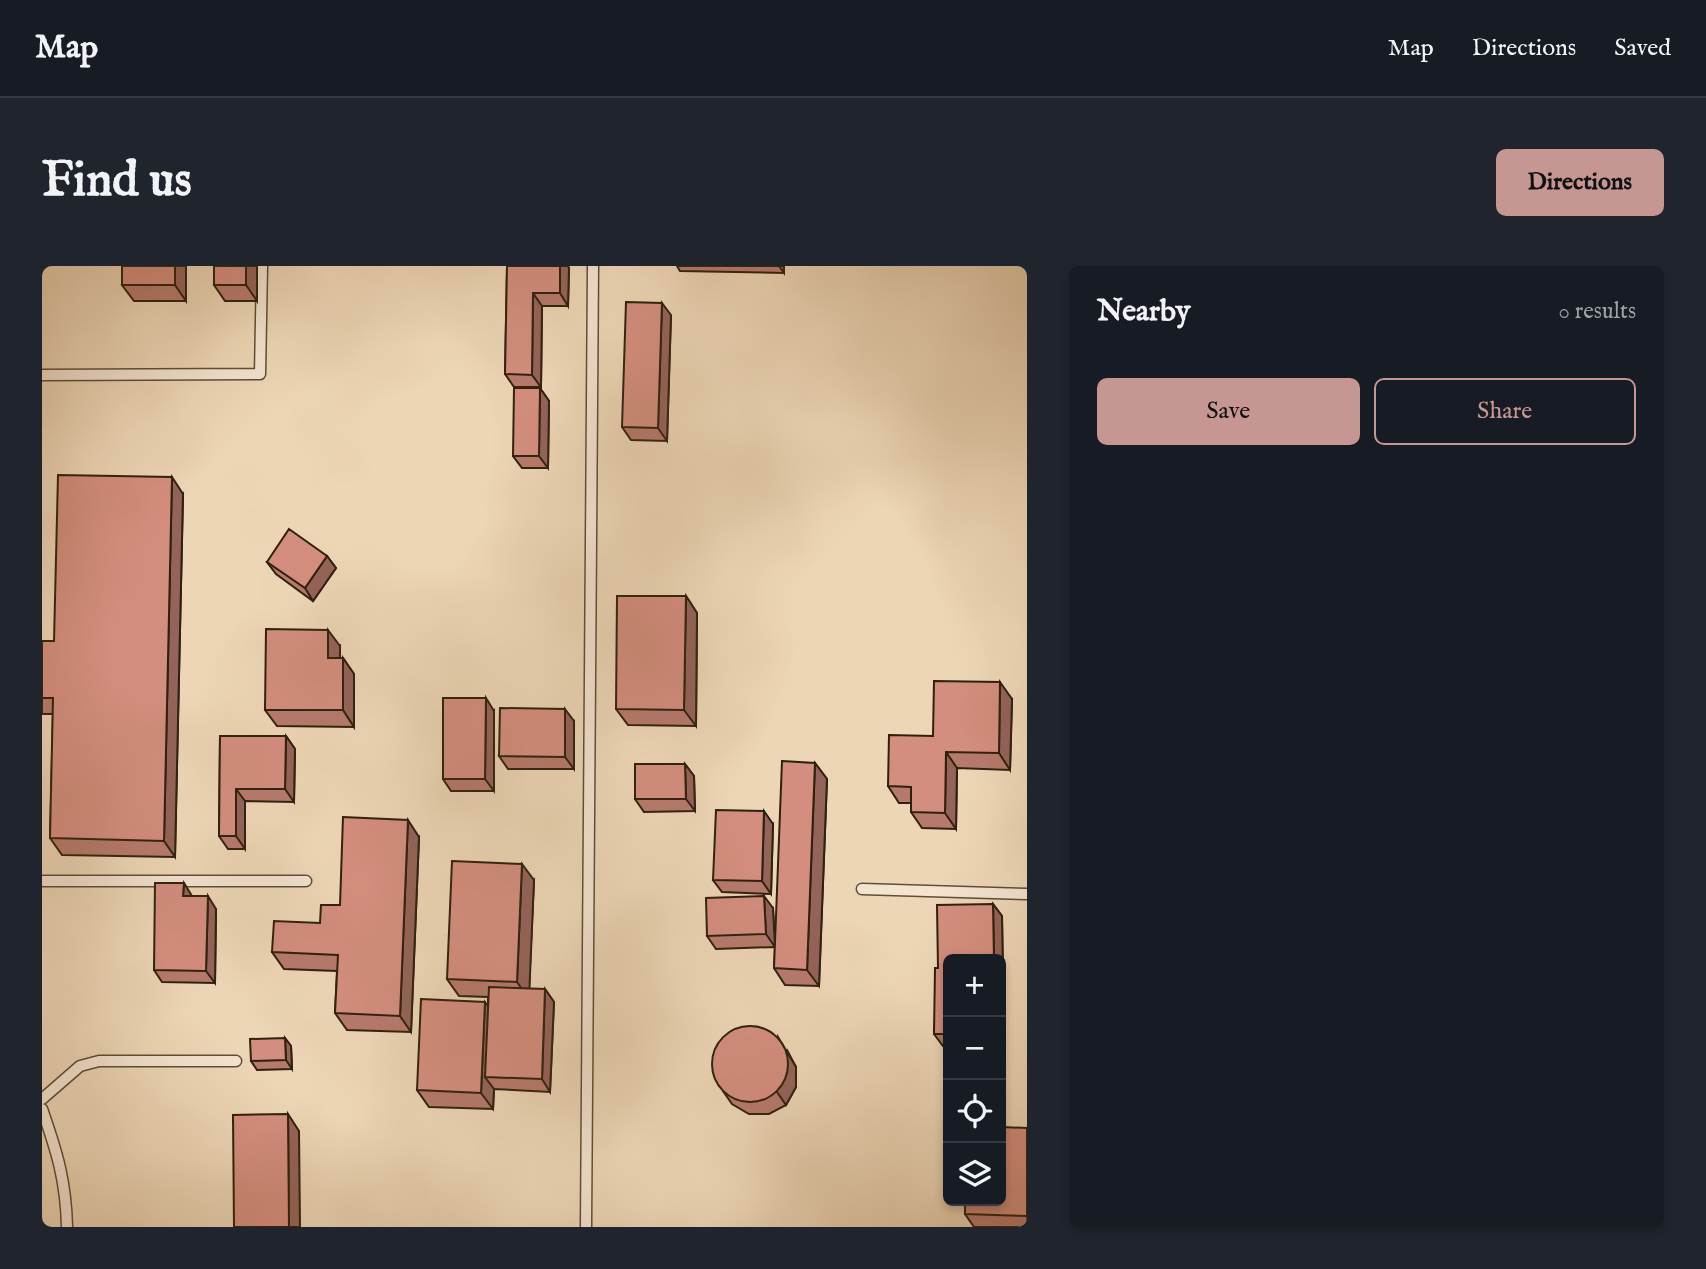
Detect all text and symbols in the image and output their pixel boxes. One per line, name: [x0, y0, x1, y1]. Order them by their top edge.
text: Map: [35, 27, 98, 69]
text: Map: [1388, 33, 1434, 64]
text: Directions: [1472, 33, 1576, 64]
text: Saved: [1614, 33, 1671, 64]
button: Directions: [1496, 149, 1664, 216]
text: Find us: [42, 151, 192, 213]
text: Nearby: [1097, 293, 1190, 331]
text: 0 results: [1558, 297, 1636, 326]
button: Save: [1097, 378, 1360, 445]
button: Share: [1374, 378, 1636, 445]
map controls: [943, 954, 1006, 1206]
button: +: [943, 954, 1006, 1017]
button: −: [943, 1017, 1006, 1080]
button: locate: [943, 1080, 1006, 1143]
button: layers: [943, 1143, 1006, 1206]

